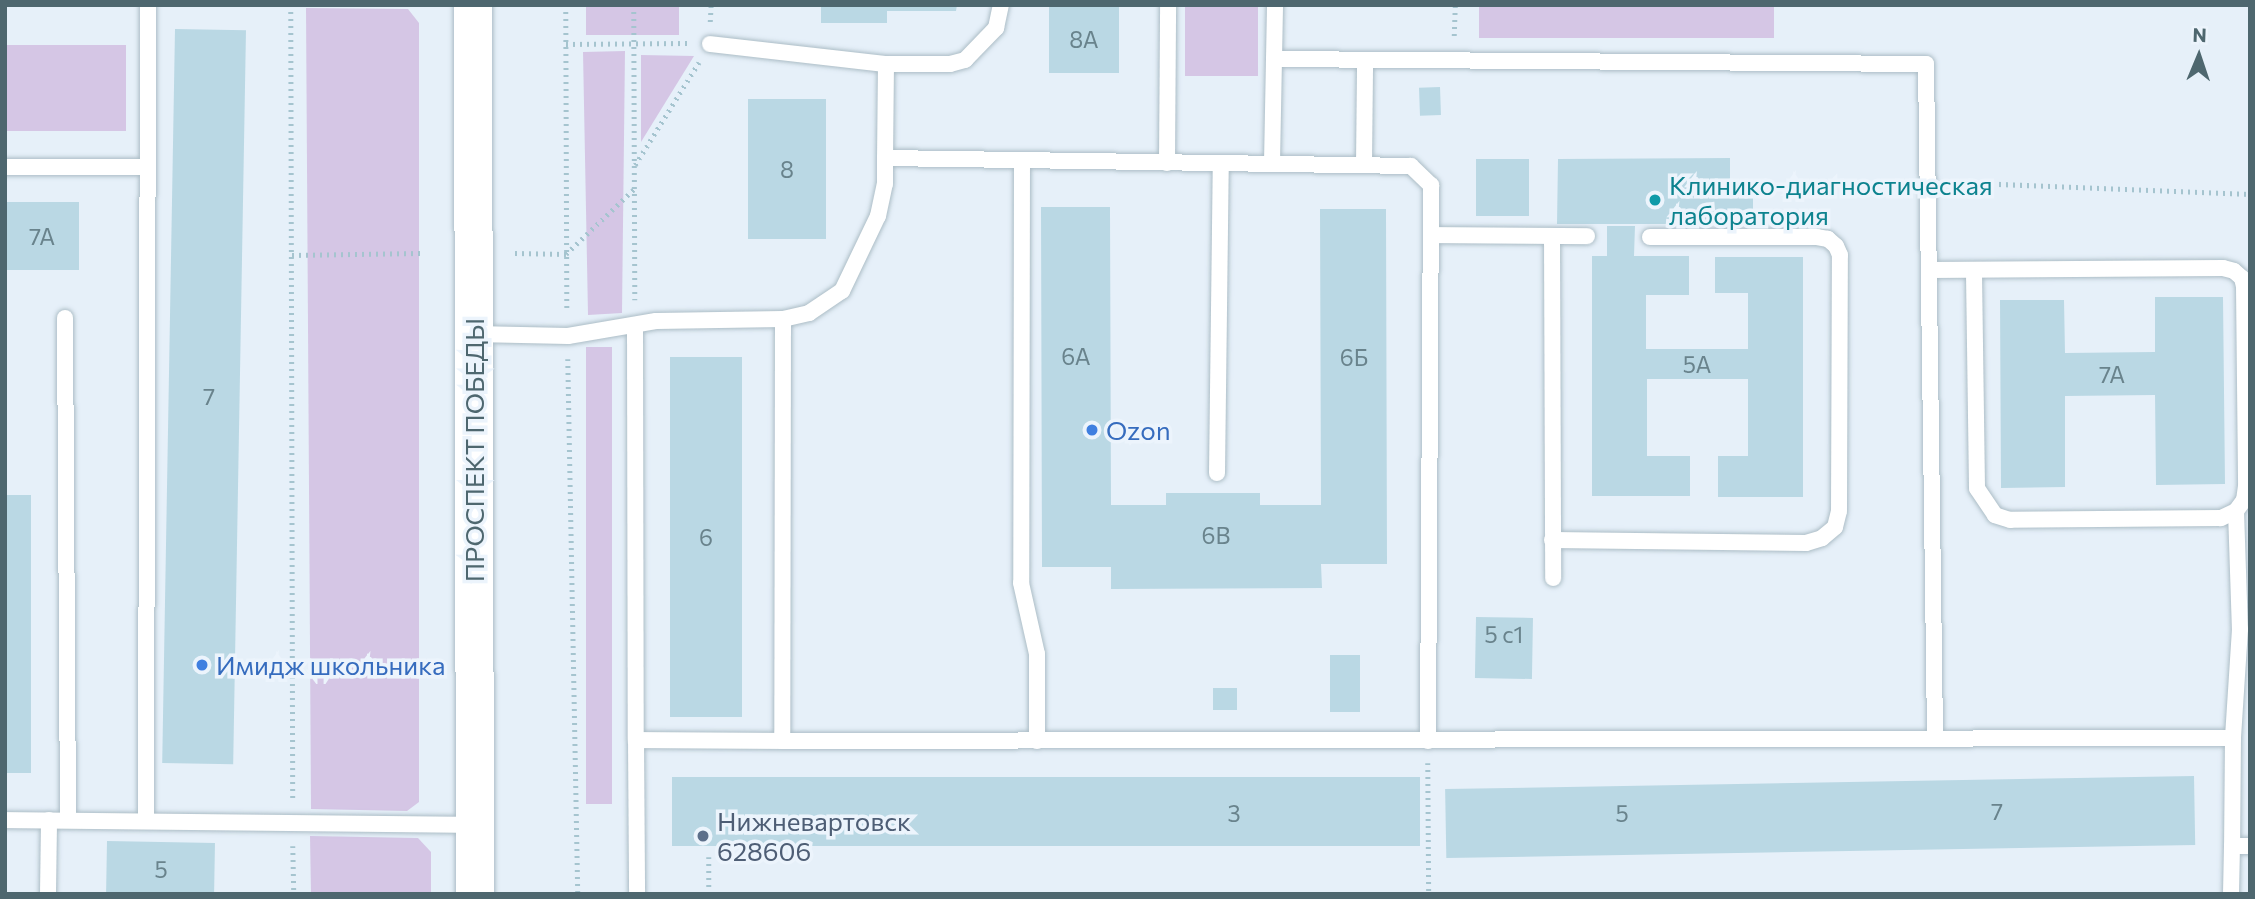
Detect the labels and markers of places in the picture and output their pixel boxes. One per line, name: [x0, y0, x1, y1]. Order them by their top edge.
place label: Клинико-диагностическая лаборатория: [1669, 169, 1993, 230]
marker: Клинико-диагностическая лаборатория: [1647, 192, 1663, 208]
place label: Ozon: [1106, 414, 1171, 446]
marker: Ozon: [1084, 422, 1100, 438]
place label: Имидж школьника: [216, 649, 446, 681]
marker: Имидж школьника: [194, 657, 210, 673]
place label: Нижневартовск 628606: [717, 805, 911, 866]
marker: Нижневартовск 628606: [695, 828, 711, 844]

